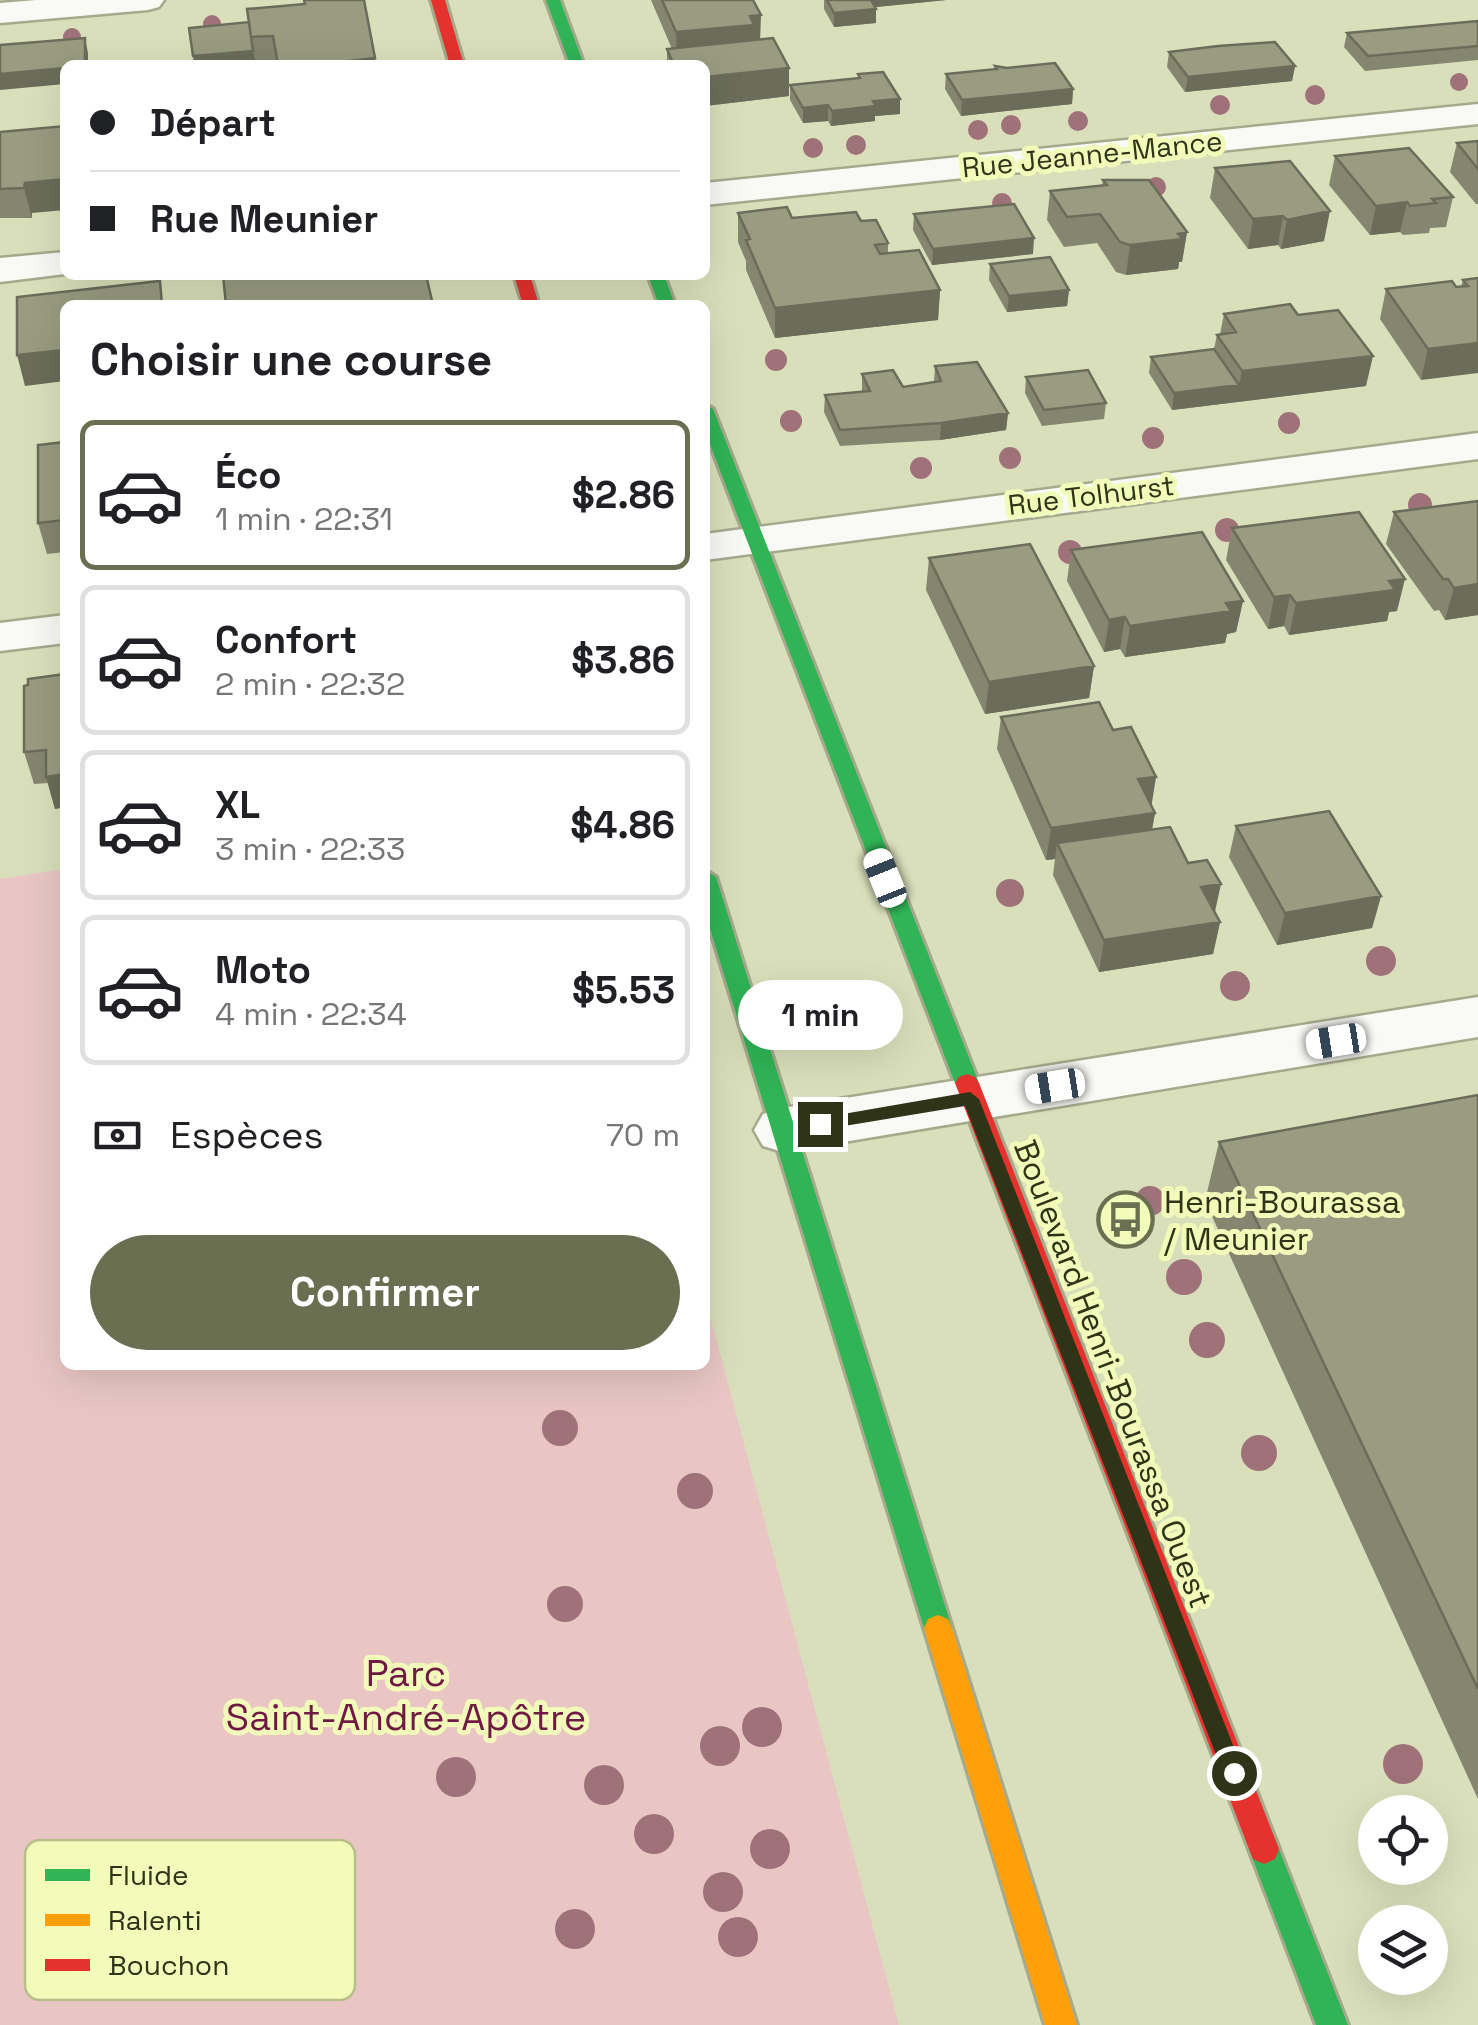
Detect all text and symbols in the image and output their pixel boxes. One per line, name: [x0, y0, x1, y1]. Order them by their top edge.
text: Départ: [150, 99, 276, 147]
street label: Rue Jeanne-Mance: [960, 122, 1224, 186]
text: Rue Meunier: [150, 195, 378, 243]
text: Choisir une course: [90, 331, 492, 388]
icon: car: [95, 450, 185, 540]
text: Éco: [215, 451, 282, 499]
street label: Rue Tolhurst: [1006, 467, 1176, 523]
text: $2.86: [572, 471, 675, 519]
text: 1 min · 22:31: [215, 499, 393, 539]
icon: car: [95, 615, 185, 705]
text: Confort: [215, 616, 357, 664]
text: $3.86: [571, 636, 675, 684]
text: 2 min · 22:32: [215, 664, 405, 704]
icon: car: [95, 780, 185, 870]
text: XL: [215, 781, 260, 829]
text: $4.86: [570, 801, 675, 849]
text: 3 min · 22:33: [215, 829, 405, 869]
car: [860, 845, 910, 911]
icon: car: [95, 945, 185, 1035]
text: Moto: [215, 946, 311, 994]
text: $5.53: [572, 966, 675, 1014]
callout: 1 min: [738, 979, 902, 1049]
text: 4 min · 22:34: [215, 994, 407, 1034]
text: 1 min: [781, 995, 860, 1035]
car: [1304, 1021, 1368, 1061]
car: [1023, 1066, 1087, 1106]
route end: [798, 1102, 843, 1147]
icon: cash: [90, 1108, 145, 1163]
text: Espèces: [170, 1111, 324, 1159]
text: 70 m: [606, 1115, 680, 1155]
street label: Boulevard Henri-Bourassa Ouest: [1005, 1134, 1221, 1614]
place label: Henri-Bourassa / Meunier: [1164, 1182, 1400, 1259]
bus stop icon: Henri-Bourassa / Meunier: [1095, 1190, 1155, 1250]
button: Confirmer: [90, 1235, 680, 1350]
park label: Parc Saint-André-Apôtre: [226, 1649, 586, 1741]
route start: [1212, 1751, 1257, 1796]
map controls: [1358, 1795, 1448, 1995]
button: locate: [1358, 1795, 1448, 1885]
legend: [25, 1840, 355, 2000]
text: Fluide: [108, 1857, 189, 1893]
text: Ralenti: [108, 1902, 202, 1938]
button: layers: [1358, 1905, 1448, 1995]
text: Bouchon: [108, 1947, 229, 1983]

